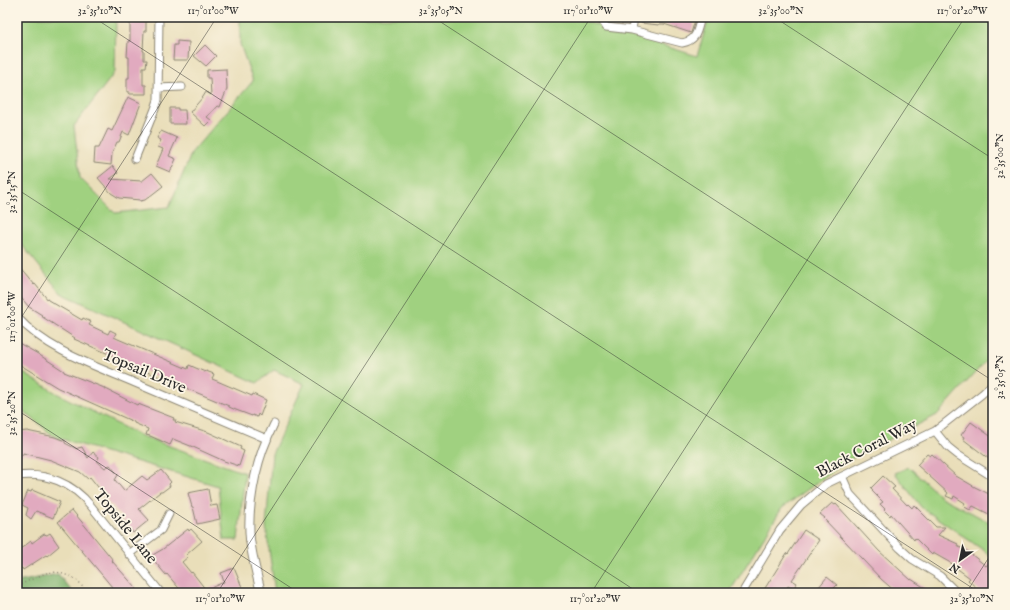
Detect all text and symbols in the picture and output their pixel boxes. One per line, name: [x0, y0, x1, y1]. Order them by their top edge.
text: 32°35'10"N: [78, 5, 122, 18]
text: 117°01'00"W: [188, 5, 239, 18]
text: 32°35'05"N: [419, 5, 463, 18]
text: 117°01'10"W: [563, 5, 613, 18]
text: 32°35'00"N: [758, 5, 804, 18]
text: 117°01'20"W: [937, 5, 988, 18]
text: 32°35'00"N: [994, 133, 1007, 179]
text: 32°35'15"N: [6, 170, 19, 213]
text: 117°01'00"W: [6, 291, 19, 342]
street label: Topsail Drive: [99, 345, 189, 399]
text: 32°35'05"N: [994, 355, 1007, 399]
text: 32°35'20"N: [6, 390, 19, 435]
street label: Black Coral Way: [813, 415, 921, 483]
street label: Topside Lane: [89, 485, 161, 569]
north arrow: [940, 540, 980, 580]
text: N: [947, 559, 964, 577]
text: 117°01'10"W: [195, 593, 245, 606]
text: 117°01'20"W: [570, 593, 621, 606]
text: 32°35'10"N: [950, 593, 994, 606]

